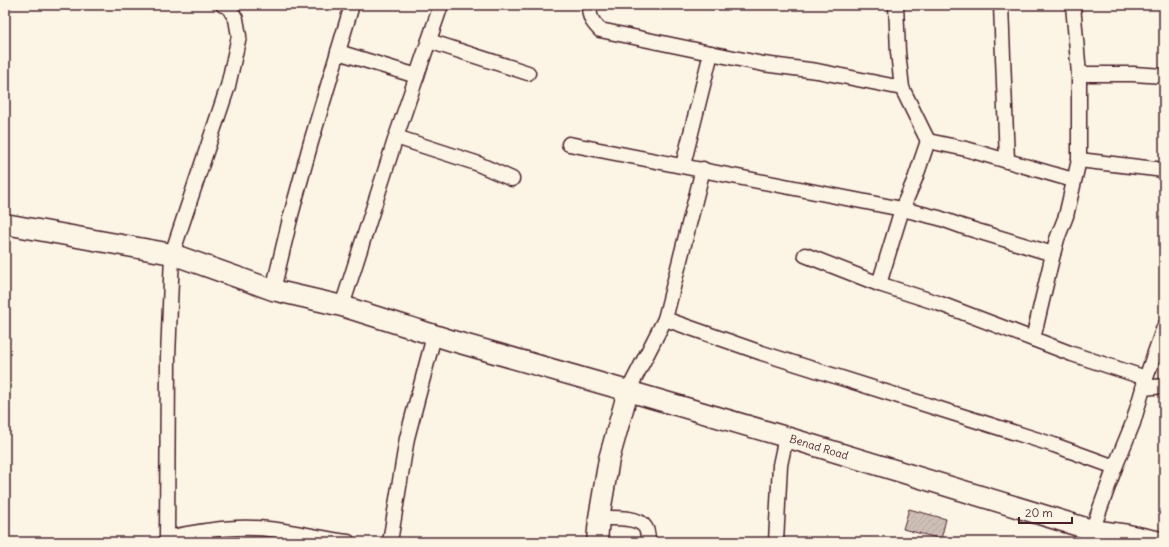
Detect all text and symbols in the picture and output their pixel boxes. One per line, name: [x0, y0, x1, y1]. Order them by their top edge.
street label: Benad Road: [788, 431, 851, 463]
scale bar: [1019, 499, 1072, 525]
text: 20 m: [1025, 505, 1053, 520]

